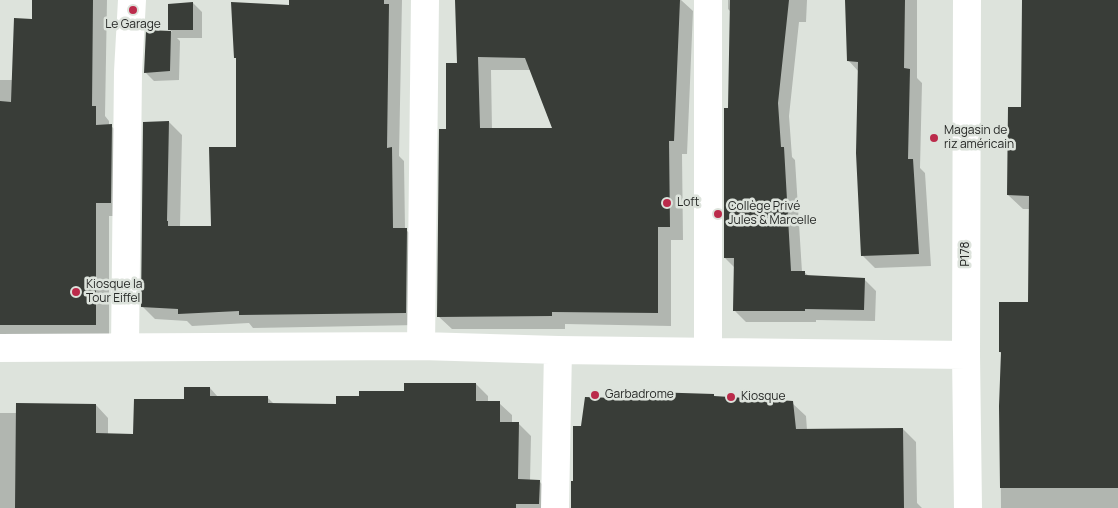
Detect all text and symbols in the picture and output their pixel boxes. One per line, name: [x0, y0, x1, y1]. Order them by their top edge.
marker: Le Garage: [127, 4, 139, 16]
place label: Le Garage: [105, 18, 161, 32]
place label: Magasin de riz américain: [944, 124, 1014, 152]
marker: Magasin de riz américain: [928, 132, 940, 144]
place label: Loft: [677, 196, 699, 210]
marker: Loft: [661, 197, 673, 209]
place label: Collège Privé Jules & Marcelle: [728, 200, 816, 228]
marker: Collège Privé Jules & Marcelle: [712, 208, 724, 220]
street label: P178: [959, 242, 973, 266]
place label: Kiosque la Tour Eiffel: [86, 278, 142, 306]
marker: Kiosque la Tour Eiffel: [70, 286, 82, 298]
place label: Garbadrome: [605, 388, 674, 402]
marker: Garbadrome: [589, 389, 601, 401]
place label: Kiosque: [741, 390, 786, 404]
marker: Kiosque: [725, 391, 737, 403]

